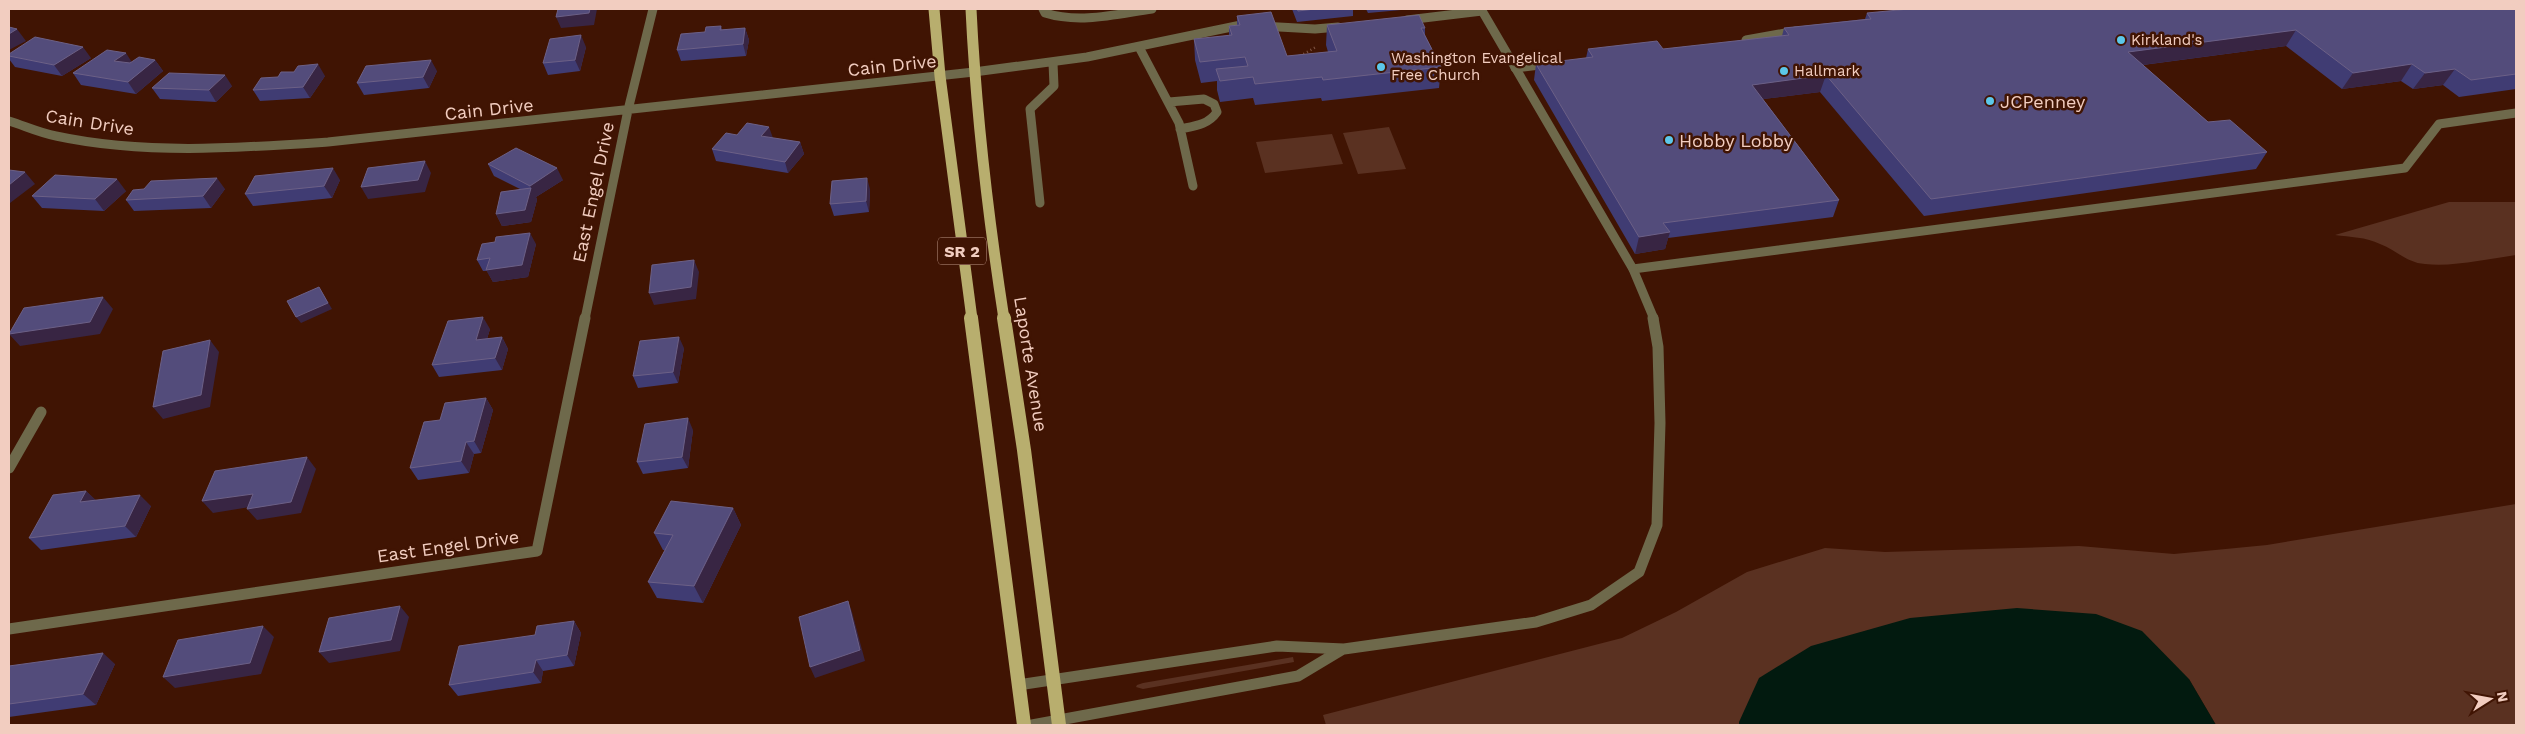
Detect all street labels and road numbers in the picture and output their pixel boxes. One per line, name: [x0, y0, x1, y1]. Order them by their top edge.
street label: Cain Drive: [846, 50, 938, 80]
street label: Cain Drive: [443, 94, 535, 124]
street label: Cain Drive: [44, 105, 136, 139]
street label: East Engel Drive: [568, 120, 618, 264]
road number: SR 2: [938, 238, 986, 264]
street label: Laporte Avenue: [1010, 295, 1052, 433]
street label: East Engel Drive: [376, 526, 520, 566]

